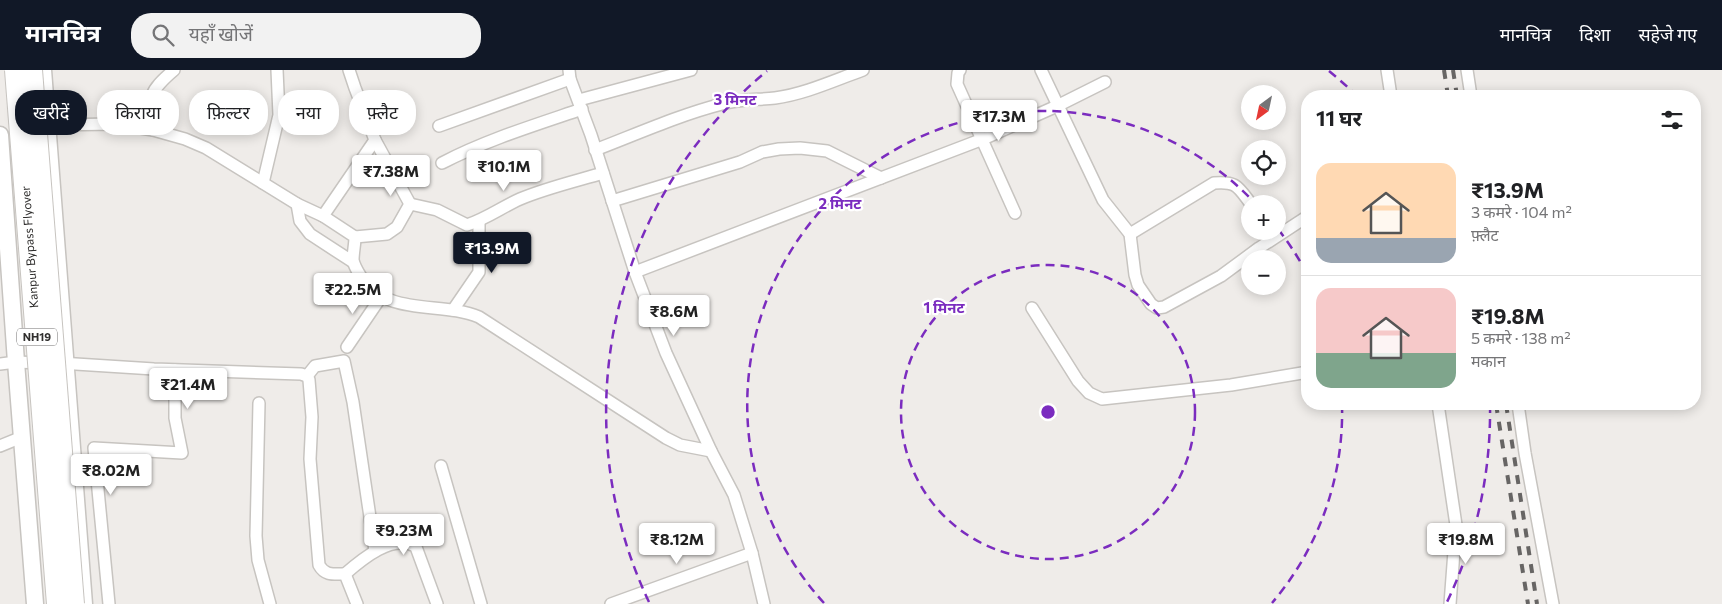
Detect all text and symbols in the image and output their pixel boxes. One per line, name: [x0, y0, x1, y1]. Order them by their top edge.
search box: [131, 13, 481, 58]
text: मानचित्र: [25, 18, 101, 47]
icon: search: [149, 21, 177, 49]
text: यहाँ खोजें: [189, 22, 253, 45]
text: मानचित्र: [1500, 23, 1551, 45]
text: दिशा: [1579, 23, 1610, 45]
text: सहेजे गए: [1638, 23, 1697, 45]
north arrow: [1241, 85, 1286, 130]
map controls: [1241, 85, 1286, 295]
chip: खरीदें: [15, 90, 87, 135]
chip: किराया: [97, 90, 179, 135]
chip: फ़िल्टर: [189, 90, 268, 135]
chip: नया: [278, 90, 339, 135]
chip: फ़्लैट: [349, 90, 416, 135]
text: 3 मिनट: [713, 90, 757, 108]
pin: ₹17.3M: [958, 100, 1040, 142]
text: 11 घर: [1316, 105, 1362, 130]
text: ₹17.3M: [972, 106, 1026, 125]
icon: filters: [1658, 106, 1686, 134]
button: locate: [1241, 140, 1286, 185]
pin: ₹10.1M: [463, 150, 545, 192]
pin: ₹7.38M: [350, 154, 432, 197]
text: ₹10.1M: [477, 156, 531, 175]
text: ₹7.38M: [363, 161, 419, 180]
text: ₹13.9M: [1471, 177, 1544, 202]
icon: home: [1356, 183, 1416, 243]
street label: Kanpur Bypass Flyover: [18, 185, 40, 309]
text: 2 मिनट: [819, 194, 862, 212]
button: +: [1241, 195, 1286, 240]
text: 3 कमरे · 104 m²: [1471, 202, 1572, 221]
text: फ़्लैट: [1471, 225, 1499, 244]
pin: ₹13.9M: [451, 232, 533, 274]
text: ₹13.9M: [464, 238, 520, 257]
button: −: [1241, 250, 1286, 295]
pin: ₹22.5M: [312, 272, 394, 315]
text: ₹22.5M: [324, 279, 382, 298]
pin: ₹8.6M: [639, 294, 709, 337]
text: 1 मिनट: [923, 298, 965, 316]
text: ₹8.6M: [650, 301, 698, 320]
text: ₹19.8M: [1471, 303, 1545, 328]
icon: home: [1356, 308, 1416, 368]
road number: NH19: [17, 328, 57, 346]
text: 5 कमरे · 138 m²: [1471, 328, 1571, 347]
text: मकान: [1471, 351, 1506, 370]
pin: ₹21.4M: [147, 368, 229, 410]
text: ₹21.4M: [160, 374, 216, 393]
centre of rings: [1039, 403, 1057, 421]
pin: ₹8.02M: [70, 454, 152, 496]
text: ₹8.02M: [82, 460, 140, 479]
pin: ₹9.23M: [363, 514, 445, 556]
text: ₹9.23M: [375, 520, 433, 539]
pin: ₹8.12M: [636, 522, 718, 565]
pin: ₹19.8M: [1425, 522, 1507, 565]
text: ₹8.12M: [650, 529, 704, 548]
text: ₹19.8M: [1438, 529, 1494, 548]

